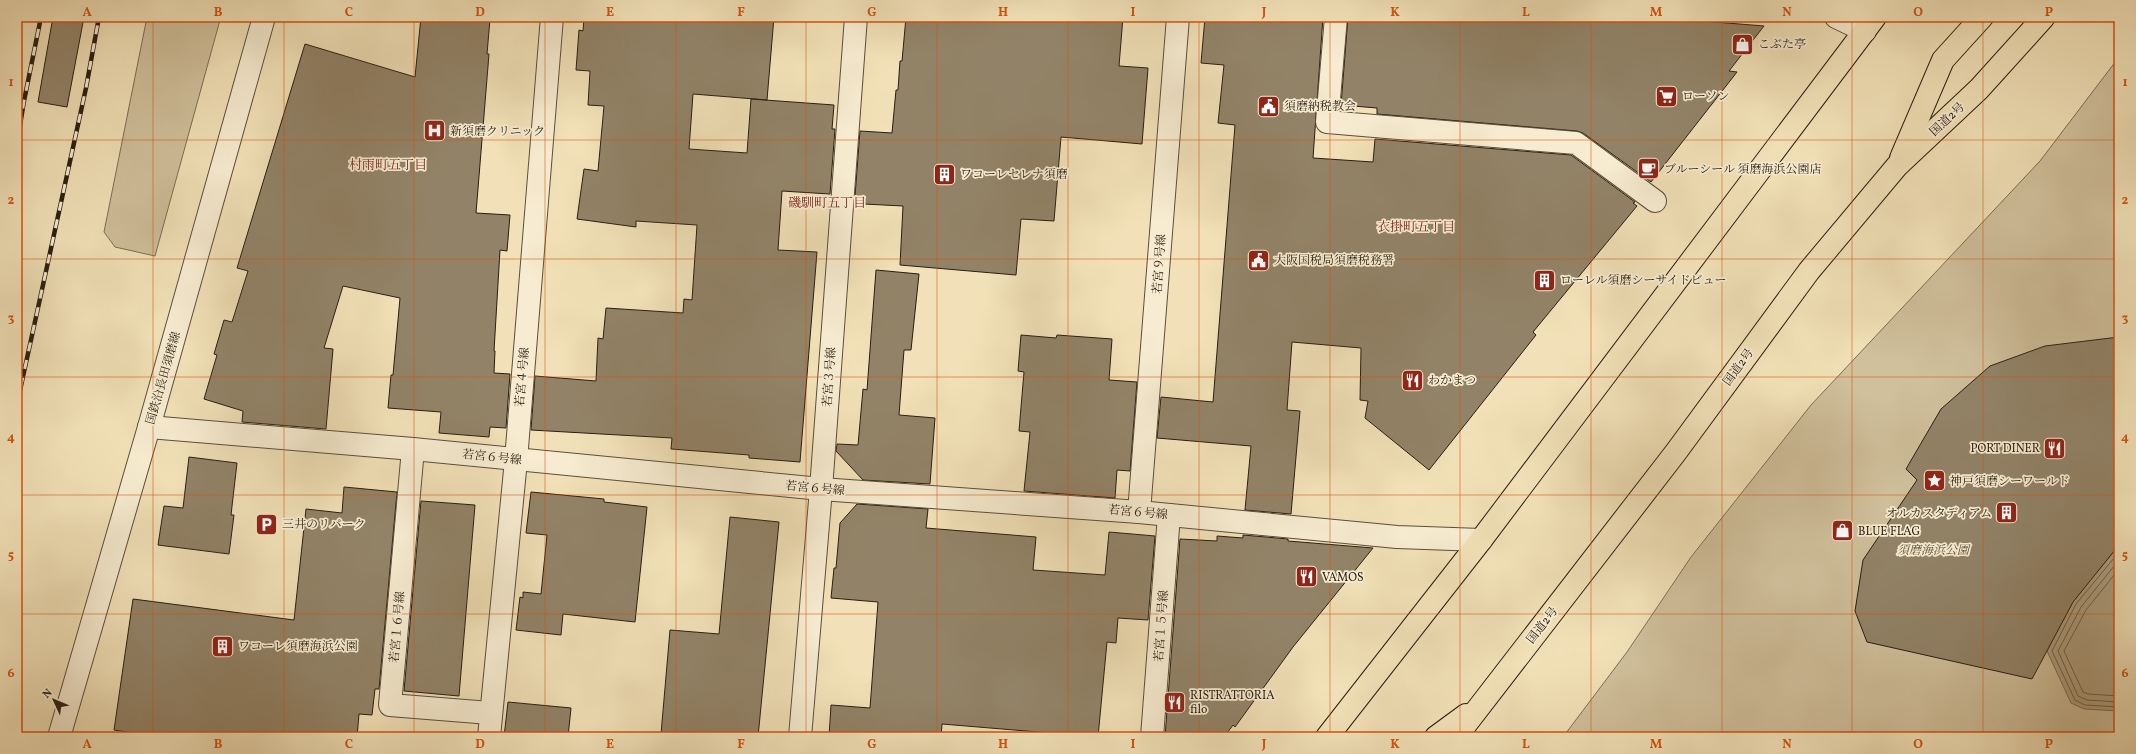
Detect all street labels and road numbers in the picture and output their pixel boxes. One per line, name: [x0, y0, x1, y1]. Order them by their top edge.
street label: 国道2号: [1927, 99, 1969, 140]
street label: 若宮９号線: [1150, 234, 1170, 295]
street label: 国鉄沿長田須磨線: [143, 330, 185, 427]
street label: 若宮４号線: [512, 346, 534, 408]
street label: 国道2号: [1720, 346, 1758, 389]
street label: 若宮３号線: [820, 347, 840, 408]
street label: 若宮６号線: [461, 447, 523, 469]
street label: 若宮６号線: [784, 478, 846, 500]
street label: 若宮６号線: [1107, 502, 1169, 524]
street label: 若宮１５号線: [1152, 590, 1172, 663]
street label: 若宮１６号線: [387, 591, 409, 664]
street label: 国道2号: [1523, 604, 1562, 647]

